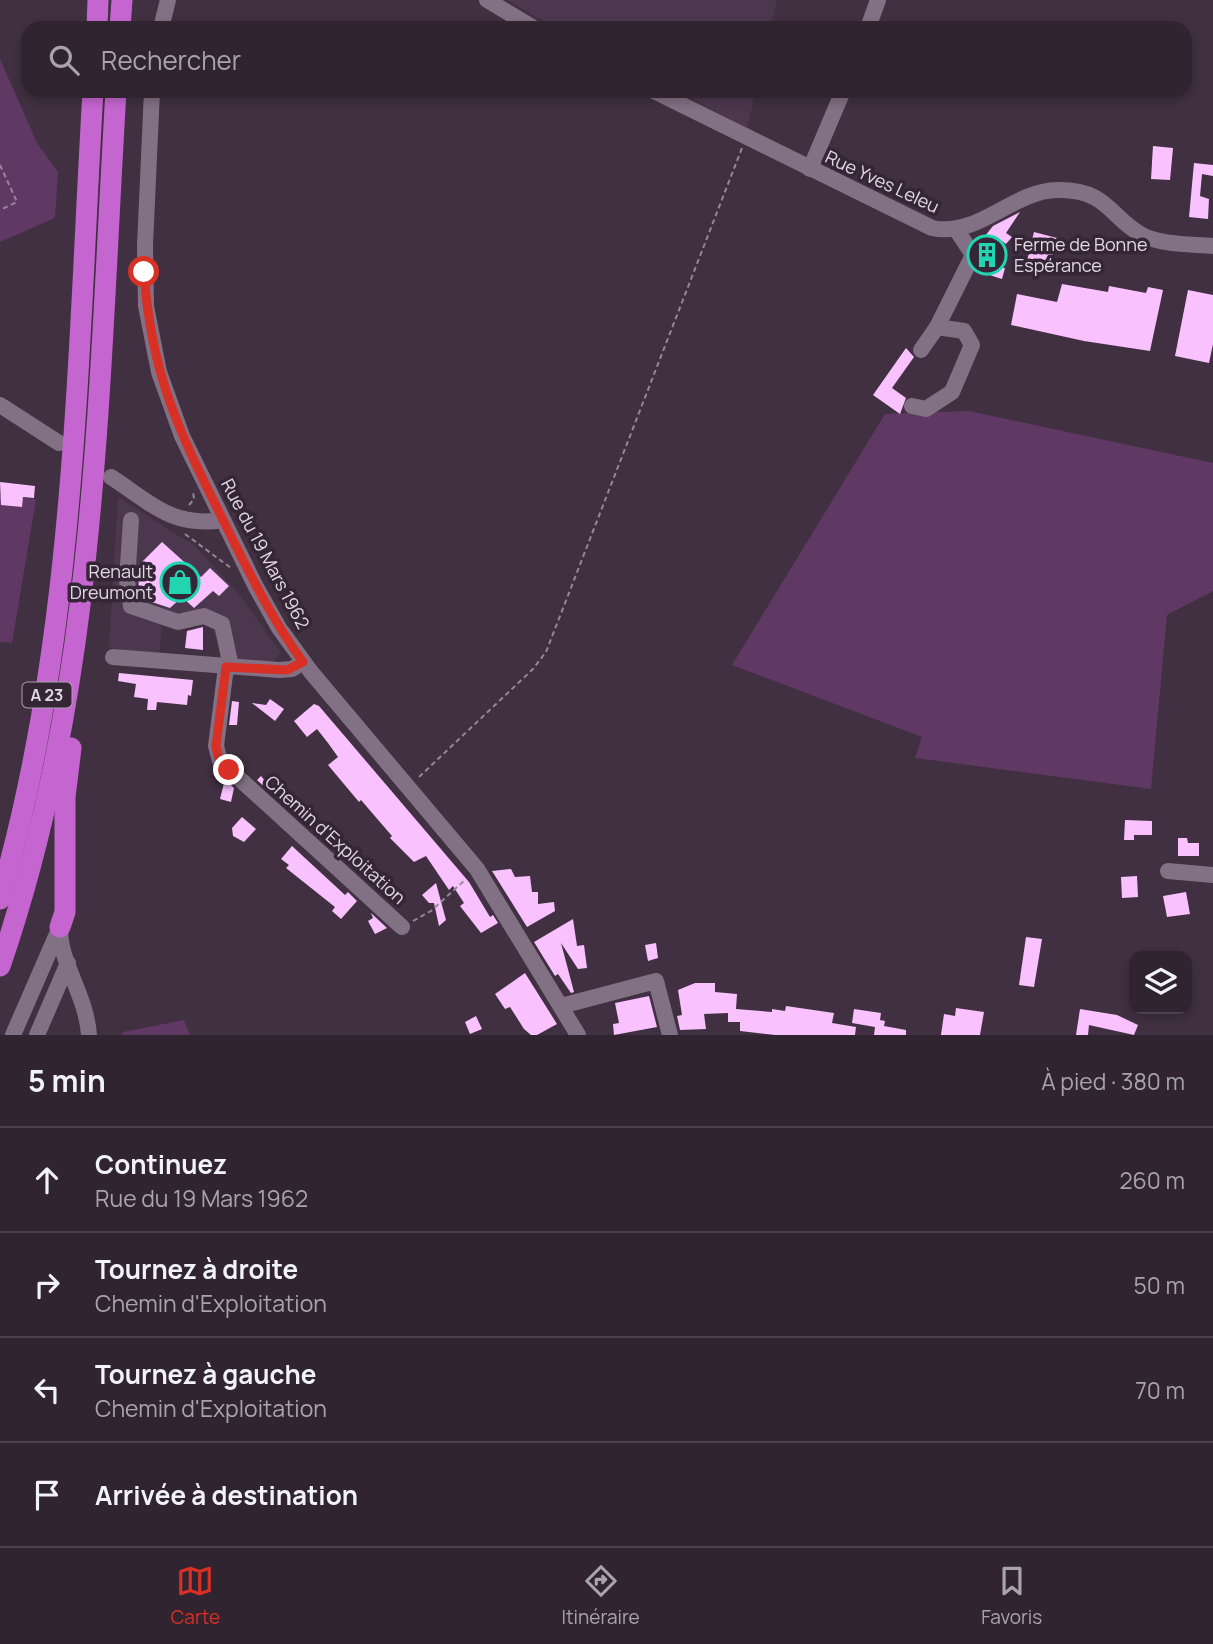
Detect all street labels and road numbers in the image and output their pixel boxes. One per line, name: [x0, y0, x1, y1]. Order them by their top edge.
street label: Rue Yves Leleu: [822, 144, 943, 218]
street label: Rue du 19 Mars 1962: [216, 474, 316, 633]
road number: A 23: [22, 682, 72, 708]
street label: Chemin d'Exploitation: [260, 770, 411, 909]

